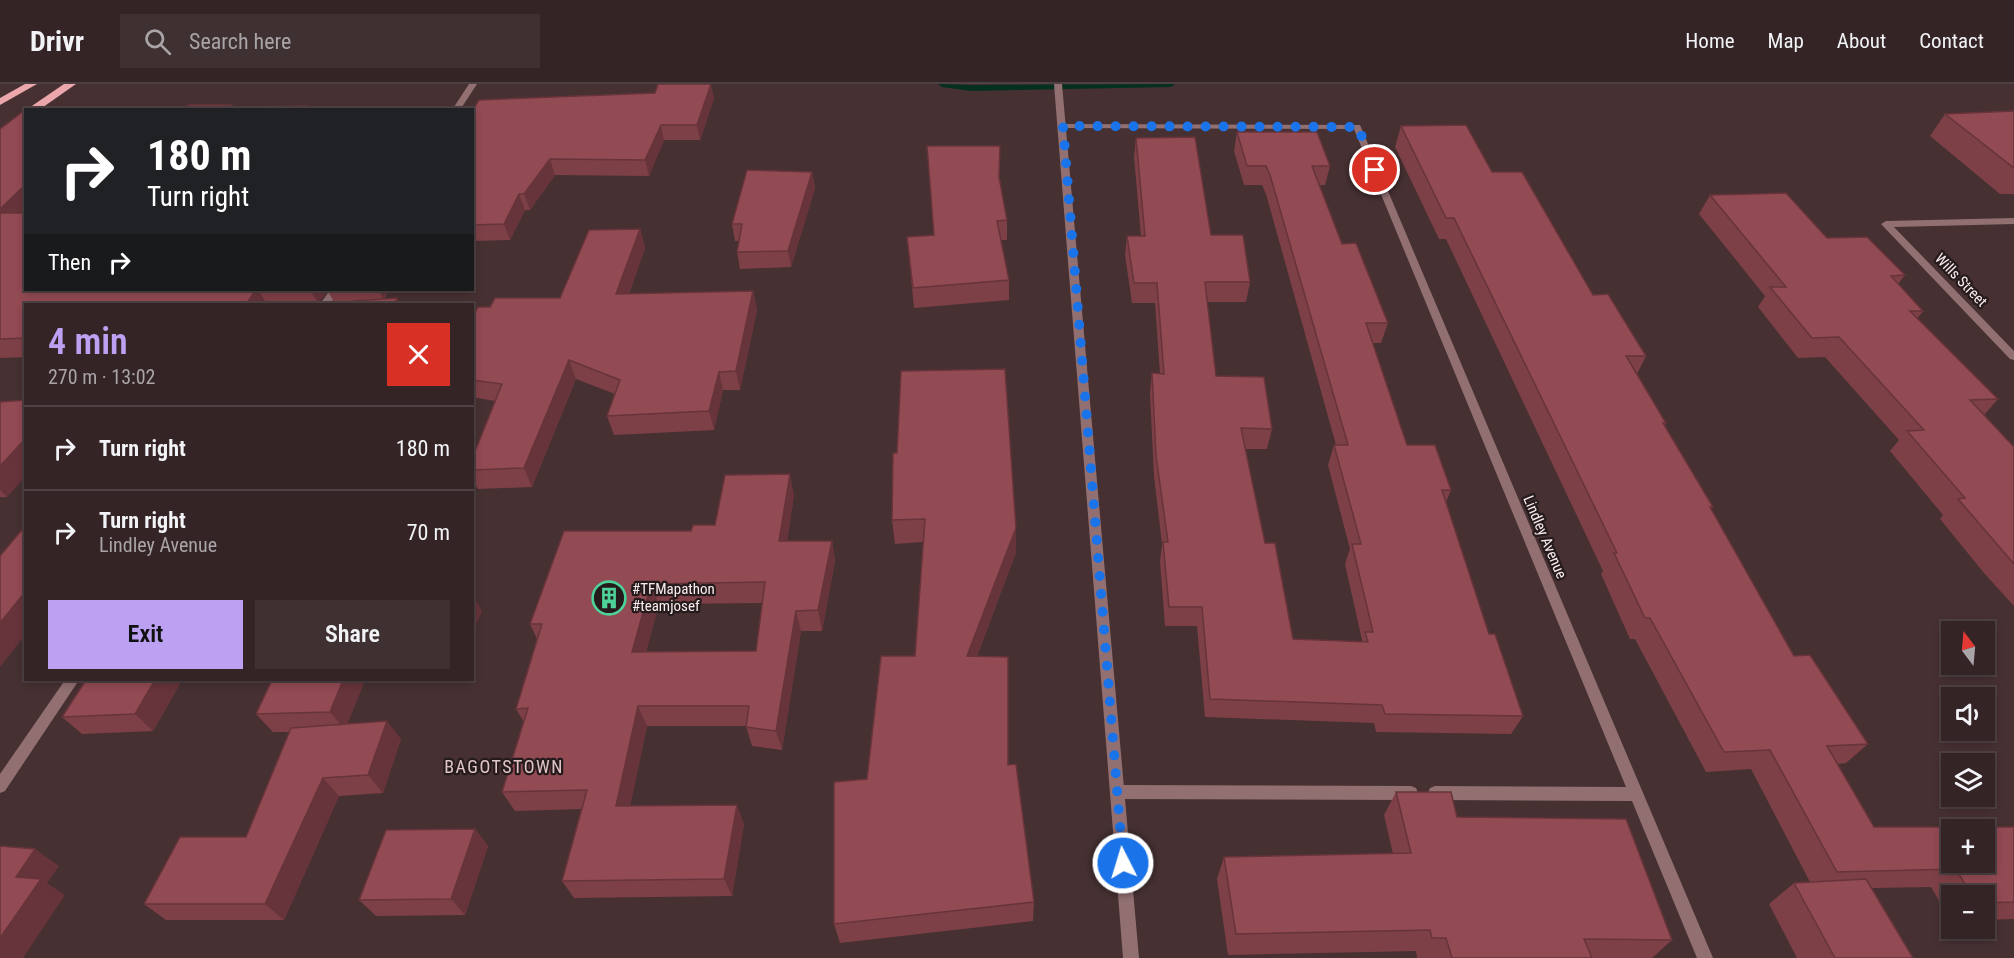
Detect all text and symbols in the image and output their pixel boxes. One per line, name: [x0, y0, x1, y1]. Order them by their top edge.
search box: [120, 14, 540, 68]
text: Drivr: [30, 25, 84, 58]
icon: search: [141, 25, 174, 58]
text: Search here: [189, 29, 291, 54]
text: Home: [1685, 29, 1735, 53]
text: Map: [1768, 29, 1804, 53]
text: About: [1837, 29, 1886, 53]
text: Contact: [1919, 29, 1984, 53]
text: 180 m: [147, 131, 252, 180]
icon: right: [48, 132, 126, 210]
pin: [1349, 144, 1400, 195]
icon: arrive: [1358, 153, 1391, 186]
text: Turn right: [147, 181, 249, 213]
icon: right: [103, 246, 136, 279]
text: Then: [48, 250, 91, 275]
street label: Wills Street: [1931, 250, 1991, 310]
text: 4 min: [48, 321, 128, 363]
button: close: [387, 323, 450, 386]
text: 270 m · 13:02: [48, 365, 155, 389]
icon: right: [48, 432, 81, 465]
text: Turn right: [99, 436, 186, 461]
text: 180 m: [396, 436, 450, 461]
street label: Lindley Avenue: [1519, 493, 1571, 581]
text: Turn right: [99, 508, 186, 533]
icon: right: [48, 516, 81, 549]
text: 70 m: [407, 520, 450, 545]
text: Lindley Avenue: [99, 533, 217, 557]
building icon: #TFMapathon #teamjosef: [591, 580, 627, 616]
place label: #TFMapathon #teamjosef: [632, 580, 715, 615]
button: Exit: [48, 600, 243, 669]
button: Share: [255, 600, 450, 669]
north arrow: [1941, 621, 1995, 675]
map controls: [1941, 621, 1995, 939]
button: sound: [1941, 687, 1995, 741]
button: layers: [1941, 753, 1995, 807]
district label: BAGOTSTOWN: [444, 756, 564, 777]
button: +: [1941, 819, 1995, 873]
position arrow: [1091, 831, 1155, 895]
button: −: [1941, 885, 1995, 939]

